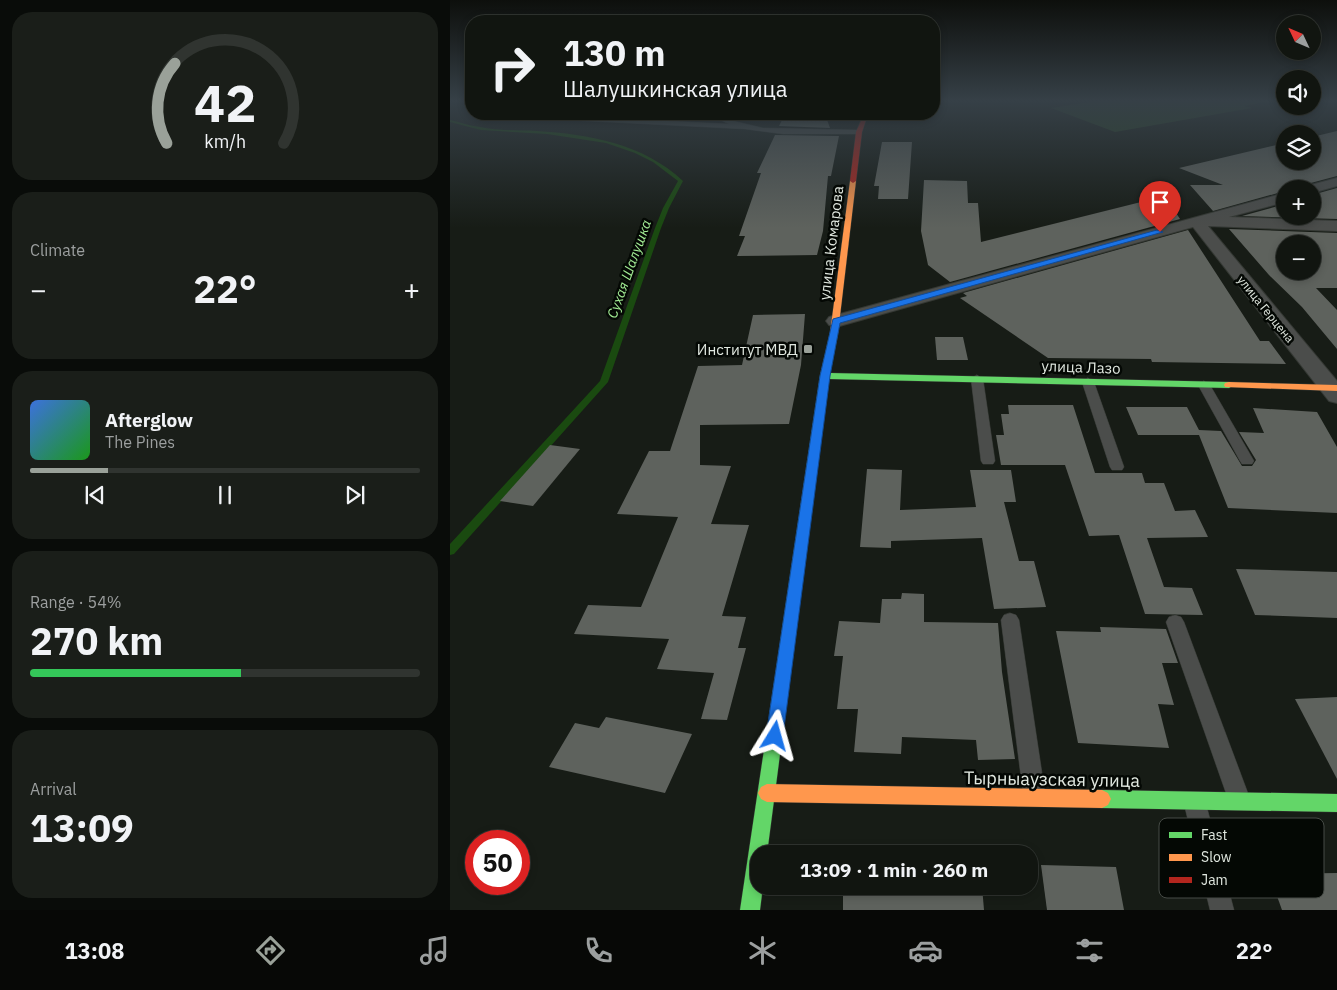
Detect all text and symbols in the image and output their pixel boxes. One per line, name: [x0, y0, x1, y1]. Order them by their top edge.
north arrow: [1276, 15, 1321, 60]
map controls: [1276, 15, 1321, 280]
text: 130 m: [563, 30, 666, 76]
icon: right: [480, 35, 545, 100]
text: 42: [194, 69, 256, 136]
button: sound: [1276, 70, 1321, 115]
text: Шалушкинская улица: [563, 74, 788, 103]
button: layers: [1276, 125, 1321, 170]
text: km/h: [204, 130, 246, 153]
button: +: [1276, 180, 1321, 225]
pin: [1139, 181, 1181, 232]
street label: улица Комарова: [815, 185, 847, 301]
icon: arrive: [1146, 188, 1174, 216]
water label: Сухая Шалушка: [603, 217, 655, 321]
button: −: [1276, 235, 1321, 280]
text: Climate: [30, 240, 85, 260]
text: 22°: [193, 264, 257, 313]
text: −: [30, 271, 47, 308]
text: +: [403, 271, 420, 308]
street label: улица Герцена: [1234, 273, 1298, 346]
place label: Институт МВД: [697, 340, 798, 359]
marker: Институт МВД: [802, 343, 814, 355]
street label: улица Лазо: [1041, 356, 1121, 378]
text: Afterglow: [105, 408, 193, 432]
text: The Pines: [105, 432, 175, 452]
icon: previous: [81, 481, 109, 509]
icon: pause: [211, 481, 239, 509]
icon: next: [341, 481, 369, 509]
text: Range · 54%: [30, 592, 122, 612]
text: 270 km: [30, 616, 163, 665]
position arrow: [748, 709, 800, 761]
street label: Тырныаузская улица: [964, 766, 1141, 792]
text: Arrival: [30, 779, 77, 799]
text: 13:09: [30, 803, 134, 852]
legend: [1159, 818, 1324, 898]
text: Fast: [1201, 826, 1227, 844]
speed limit sign: 50: [465, 830, 530, 895]
text: Slow: [1201, 848, 1232, 866]
text: 13:09 · 1 min · 260 m: [800, 858, 988, 882]
text: Jam: [1201, 871, 1228, 889]
icon: directions: [253, 933, 288, 968]
icon: music: [417, 933, 452, 968]
icon: phone: [581, 933, 616, 968]
icon: climate: [745, 933, 780, 968]
icon: car: [908, 933, 943, 968]
icon: filters: [1072, 933, 1107, 968]
text: 13:08: [64, 936, 124, 965]
text: 22°: [1236, 936, 1273, 965]

